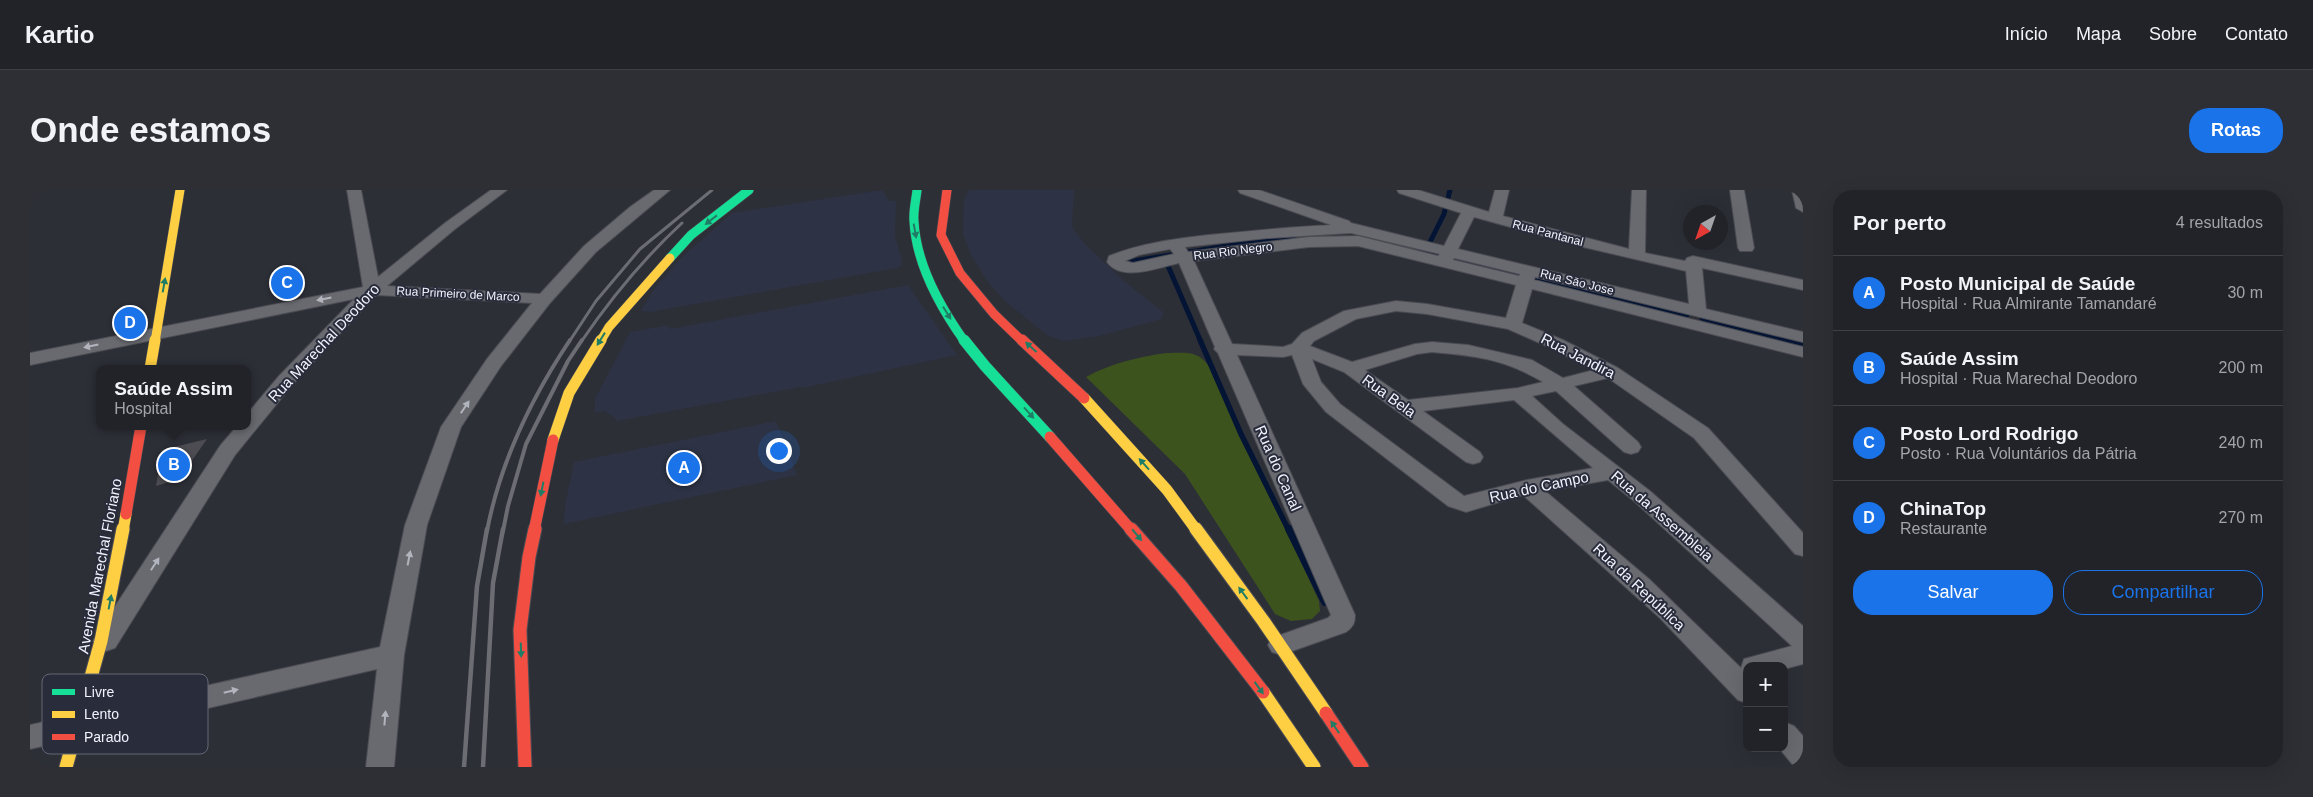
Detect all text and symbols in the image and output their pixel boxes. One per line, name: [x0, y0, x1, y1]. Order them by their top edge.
text: Kartio: [25, 21, 94, 48]
text: Início: [2005, 24, 2048, 44]
text: Mapa: [2076, 24, 2121, 44]
text: Sobre: [2149, 24, 2197, 44]
text: Contato: [2225, 24, 2288, 44]
button: Rotas: [2189, 108, 2283, 153]
text: Onde estamos: [30, 110, 271, 149]
north arrow: [1683, 205, 1728, 250]
text: Por perto: [1853, 211, 1946, 234]
text: 4 resultados: [2176, 214, 2263, 231]
one-way arrow: [704, 215, 718, 225]
street label: Rua Pantanal: [1511, 217, 1585, 249]
one-way arrow: [911, 223, 919, 238]
street label: Rua Rio Negro: [1193, 239, 1274, 263]
pin: C: [271, 264, 303, 302]
street label: Rua Sāo Jose: [1539, 266, 1616, 298]
text: Posto Municipal de Saúde: [1900, 273, 2135, 294]
one-way arrow: [161, 276, 169, 292]
street label: Rua Marechal Deodoro: [265, 280, 383, 405]
street label: Rua Primeiro de Marco: [396, 284, 520, 304]
text: A: [1863, 284, 1875, 301]
text: 30 m: [2227, 284, 2263, 301]
text: Hospital · Rua Almirante Tamandaré: [1900, 295, 2157, 312]
one-way arrow: [315, 296, 331, 304]
pin: D: [114, 304, 146, 342]
one-way arrow: [943, 307, 952, 320]
street label: Rua Jandira: [1538, 330, 1619, 382]
one-way arrow: [597, 333, 606, 346]
one-way arrow: [84, 342, 99, 350]
one-way arrow: [1025, 342, 1038, 353]
text: Saúde Assim: [1900, 348, 2019, 369]
text: B: [1863, 359, 1875, 376]
text: 200 m: [2219, 359, 2263, 376]
popup: [96, 365, 251, 430]
text: Hospital · Rua Marechal Deodoro: [1900, 370, 2137, 387]
street label: Rua Bela: [1359, 371, 1420, 421]
text: Saúde Assim: [114, 378, 233, 399]
text: Hospital: [114, 400, 172, 417]
one-way arrow: [460, 400, 470, 413]
one-way arrow: [1023, 407, 1035, 419]
street label: Rua do Canal: [1252, 422, 1305, 513]
text: Posto Lord Rodrigo: [1900, 423, 2078, 444]
text: C: [1863, 434, 1875, 451]
text: 240 m: [2219, 434, 2263, 451]
your location: [766, 438, 792, 464]
text: Posto · Rua Voluntários da Pátria: [1900, 445, 2137, 462]
pin: B: [158, 446, 190, 484]
pin: A: [668, 449, 700, 487]
one-way arrow: [1138, 458, 1150, 470]
street label: Rua da Assembleia: [1608, 467, 1717, 565]
street label: Rua do Campo: [1488, 468, 1590, 505]
street label: Avenida Marechal Floriano: [74, 477, 125, 655]
one-way arrow: [538, 482, 546, 498]
text: ChinaTop: [1900, 498, 1986, 519]
text: D: [1863, 509, 1875, 526]
text: 270 m: [2219, 509, 2263, 526]
text: Restaurante: [1900, 520, 1987, 537]
one-way arrow: [1131, 528, 1142, 541]
street label: Rua da República: [1590, 540, 1689, 634]
one-way arrow: [405, 550, 413, 566]
one-way arrow: [150, 557, 159, 570]
button: Salvar: [1853, 570, 2053, 615]
button: Compartilhar: [2063, 570, 2263, 615]
one-way arrow: [1238, 586, 1248, 600]
one-way arrow: [106, 593, 114, 609]
one-way arrow: [517, 642, 525, 658]
map controls: [1743, 662, 1788, 752]
button: +: [1743, 662, 1788, 707]
legend: [42, 674, 208, 754]
one-way arrow: [1254, 681, 1264, 695]
text: Livre: [84, 684, 115, 700]
one-way arrow: [224, 687, 240, 695]
text: Lento: [84, 706, 119, 722]
button: −: [1743, 707, 1788, 752]
one-way arrow: [381, 710, 389, 726]
one-way arrow: [1330, 720, 1340, 733]
text: Parado: [84, 729, 129, 745]

